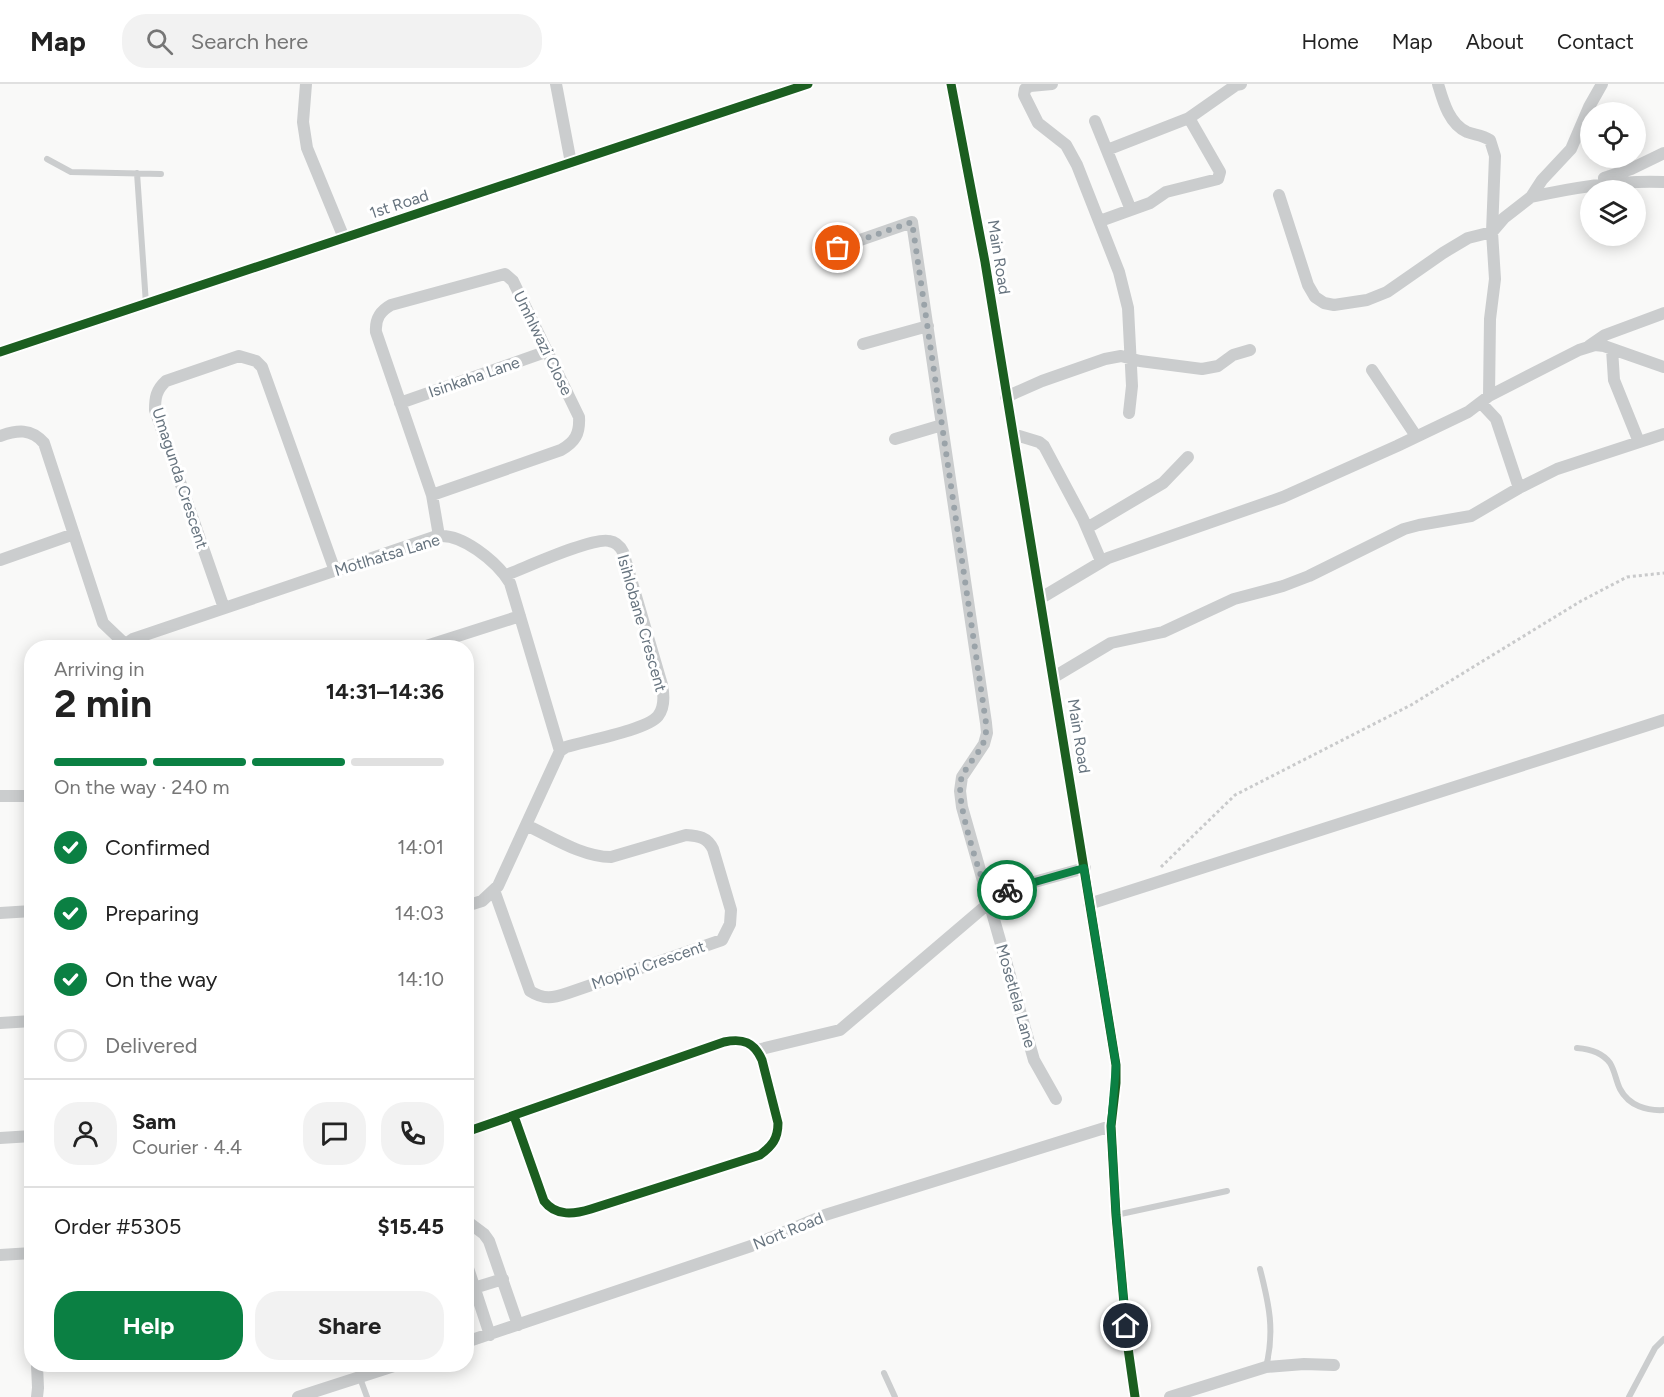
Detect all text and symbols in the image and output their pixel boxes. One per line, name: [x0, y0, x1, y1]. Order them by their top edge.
search box: [122, 14, 542, 68]
text: Map: [30, 24, 86, 58]
icon: search: [143, 25, 176, 58]
text: Search here: [191, 28, 308, 55]
text: Home: [1302, 29, 1359, 54]
text: Map: [1392, 29, 1433, 54]
text: About: [1466, 29, 1524, 54]
text: Contact: [1557, 29, 1634, 54]
map controls: [1580, 102, 1646, 246]
button: locate: [1580, 102, 1646, 168]
button: layers: [1580, 180, 1646, 246]
street label: 1st Road: [367, 186, 431, 222]
street label: Main Road: [984, 218, 1014, 296]
pin: [812, 222, 863, 273]
icon: bag: [821, 231, 854, 264]
street label: Umhlwazi Close: [509, 288, 577, 399]
street label: Isinkaha Lane: [426, 352, 522, 402]
street label: Umagunda Crescent: [148, 405, 212, 551]
street label: Motlhatsa Lane: [332, 530, 442, 580]
street label: Isihlobane Crescent: [613, 552, 671, 694]
text: Arriving in: [54, 657, 144, 681]
text: 14:31–14:36: [326, 678, 444, 705]
text: 2 min: [54, 680, 152, 727]
street label: Main Road: [1064, 697, 1094, 775]
text: On the way · 240 m: [54, 775, 230, 799]
icon: check: [54, 831, 87, 864]
text: Confirmed: [105, 834, 210, 861]
text: 14:01: [397, 835, 444, 859]
courier: [977, 860, 1037, 920]
icon: bike: [991, 874, 1024, 907]
icon: check: [54, 897, 87, 930]
text: Preparing: [105, 900, 199, 927]
text: 14:03: [395, 901, 444, 925]
street label: Mopipi Crescent: [589, 937, 707, 993]
street label: Mosetlela Lane: [992, 942, 1040, 1050]
icon: check: [54, 963, 87, 996]
text: On the way: [105, 966, 217, 993]
text: 14:10: [397, 967, 444, 991]
text: Delivered: [105, 1032, 198, 1059]
button: person: [54, 1102, 117, 1165]
button: chat: [303, 1102, 366, 1165]
button: phone: [381, 1102, 444, 1165]
text: Sam: [132, 1108, 176, 1135]
text: Courier · 4.4: [132, 1135, 242, 1159]
street label: Nort Road: [750, 1208, 826, 1254]
text: Order #5305: [54, 1213, 182, 1240]
text: $15.45: [378, 1213, 444, 1240]
button: Help: [54, 1291, 243, 1360]
button: Share: [255, 1291, 444, 1360]
pin: [1100, 1300, 1151, 1351]
icon: home: [1109, 1309, 1142, 1342]

